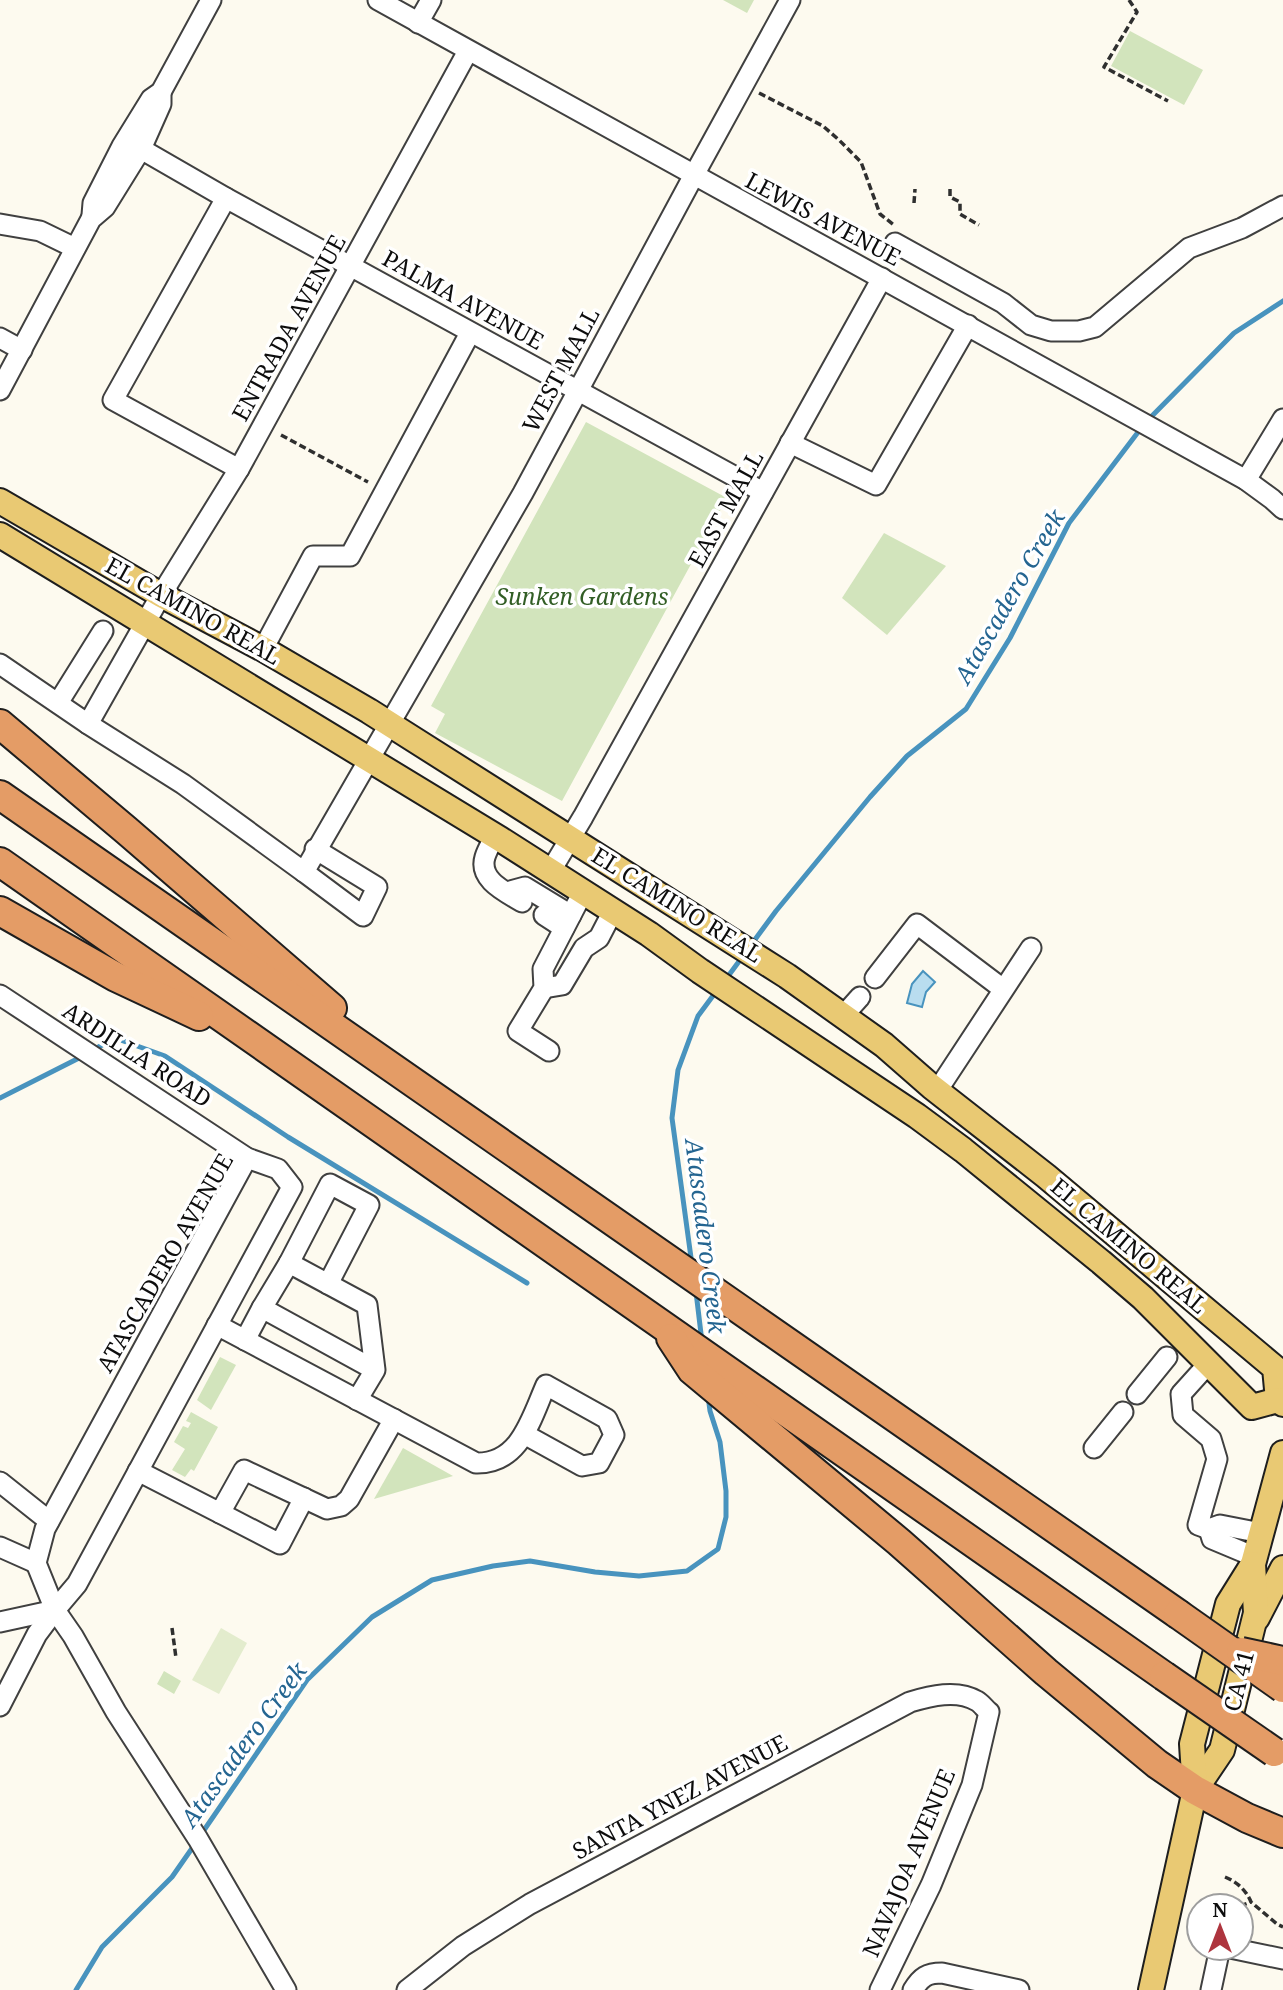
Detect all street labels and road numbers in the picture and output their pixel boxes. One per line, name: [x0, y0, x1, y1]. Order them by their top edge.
street label: LEWIS AVENUE: [740, 164, 907, 273]
street label: ENTRADA AVENUE: [224, 229, 353, 426]
street label: PALMA AVENUE: [377, 242, 550, 357]
street label: WEST MALL: [514, 302, 606, 438]
street label: EAST MALL: [680, 444, 770, 573]
street label: EL CAMINO REAL: [100, 549, 287, 672]
street label: EL CAMINO REAL: [586, 839, 769, 970]
street label: ARDILLA ROAD: [57, 994, 218, 1114]
street label: ATASCADERO AVENUE: [88, 1147, 240, 1378]
street label: EL CAMINO REAL: [1044, 1170, 1215, 1320]
street label: CA 41: [1215, 1647, 1261, 1715]
street label: SANTA YNEZ AVENUE: [566, 1726, 793, 1866]
street label: NAVAJOA AVENUE: [854, 1764, 962, 1962]

